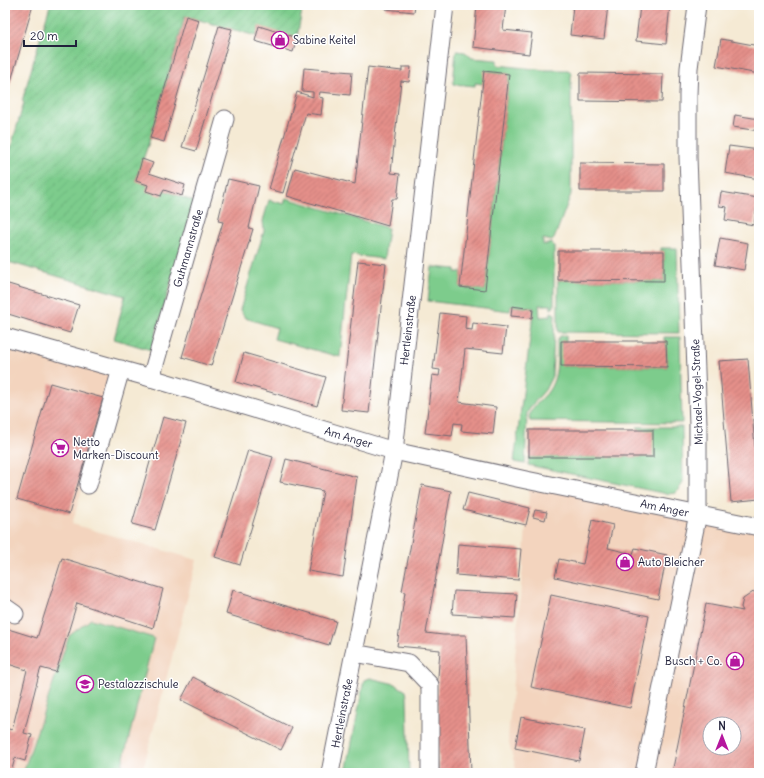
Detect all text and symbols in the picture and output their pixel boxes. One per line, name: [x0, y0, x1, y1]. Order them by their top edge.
scale bar: [24, 22, 76, 48]
text: 20 m: [30, 28, 58, 43]
shop icon: Sabine Keitel: [270, 30, 290, 50]
place label: Sabine Keitel: [293, 33, 356, 47]
street label: Guhmannstraße: [170, 207, 206, 289]
street label: Hertleinstraße: [397, 294, 419, 366]
street label: Michael-Vogel-Straße: [688, 339, 706, 445]
street label: Am Anger: [323, 424, 375, 451]
place label: Netto Marken-Discount: [73, 435, 159, 462]
supermarket icon: Netto Marken-Discount: [50, 438, 70, 458]
street label: Am Anger: [639, 496, 691, 520]
shop icon: Auto Bleicher: [615, 552, 635, 572]
place label: Auto Bleicher: [638, 555, 705, 569]
shop icon: Busch + Co.: [725, 651, 745, 671]
place label: Busch + Co.: [665, 654, 722, 668]
school or university icon: Pestalozzischule: [75, 674, 95, 694]
place label: Pestalozzischule: [98, 677, 178, 691]
street label: Hertleinstraße: [328, 677, 356, 749]
north arrow: [702, 716, 742, 756]
text: N: [718, 719, 726, 733]

